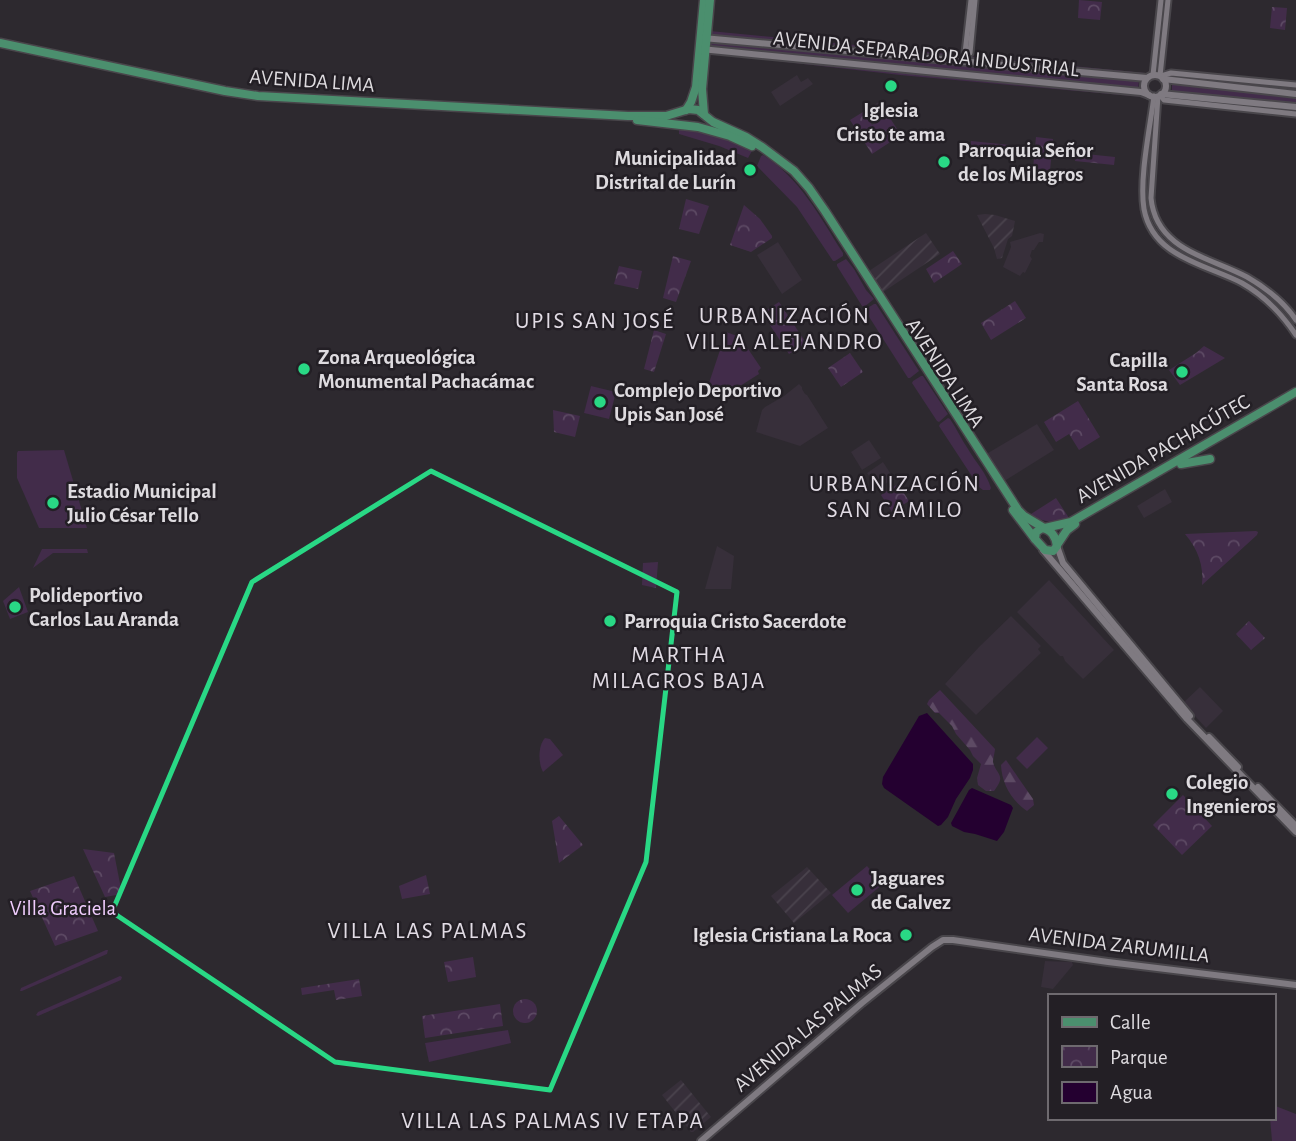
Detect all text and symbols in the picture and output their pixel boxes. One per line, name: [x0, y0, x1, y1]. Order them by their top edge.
street label: AVENIDA SEPARADORA INDUSTRIAL: [772, 28, 1080, 81]
street label: AVENIDA LIMA: [249, 66, 375, 96]
marker: Iglesia Cristo te ama: [883, 78, 899, 94]
place label: Iglesia Cristo te ama: [837, 100, 945, 145]
place label: Parroquia Señor de los Milagros: [958, 140, 1094, 185]
place label: Municipalidad Distrital de Lurín: [595, 148, 736, 193]
marker: Parroquia Señor de los Milagros: [936, 154, 952, 170]
marker: Municipalidad Distrital de Lurín: [742, 162, 758, 178]
district label: URBANIZACIÓN VILLA ALEJANDRO: [686, 302, 884, 354]
district label: UPIS SAN JOSÉ: [515, 307, 675, 333]
street label: AVENIDA LIMA: [902, 315, 988, 431]
place label: Zona Arqueológica Monumental Pachacámac: [318, 347, 534, 392]
place label: Capilla Santa Rosa: [1076, 350, 1168, 395]
marker: Zona Arqueológica Monumental Pachacámac: [296, 361, 312, 377]
marker: Capilla Santa Rosa: [1174, 364, 1190, 380]
place label: Complejo Deportivo Upis San José: [614, 380, 782, 425]
street label: AVENIDA PACHACÚTEC: [1072, 389, 1253, 507]
marker: Complejo Deportivo Upis San José: [592, 394, 608, 410]
district label: URBANIZACIÓN SAN CAMILO: [809, 470, 981, 522]
place label: Estadio Municipal Julio César Tello: [67, 481, 217, 526]
marker: Estadio Municipal Julio César Tello: [45, 495, 61, 511]
place label: Polideportivo Carlos Lau Aranda: [29, 585, 179, 630]
marker: Polideportivo Carlos Lau Aranda: [7, 599, 23, 615]
place label: Parroquia Cristo Sacerdote: [624, 611, 846, 632]
marker: Parroquia Cristo Sacerdote: [602, 613, 618, 629]
district label: MARTHA MILAGROS BAJA: [592, 644, 766, 693]
place label: Colegio Ingenieros: [1186, 772, 1276, 817]
marker: Colegio Ingenieros: [1164, 786, 1180, 802]
place label: Jaguares de Galvez: [871, 868, 951, 913]
marker: Jaguares de Galvez: [849, 882, 865, 898]
park label: Villa Graciela: [10, 898, 117, 919]
district label: VILLA LAS PALMAS: [328, 920, 528, 943]
street label: AVENIDA ZARUMILLA: [1027, 923, 1211, 967]
place label: Iglesia Cristiana La Roca: [693, 925, 892, 946]
marker: Iglesia Cristiana La Roca: [898, 927, 914, 943]
street label: AVENIDA LAS PALMAS: [730, 960, 886, 1096]
legend: [1048, 994, 1275, 1120]
text: Calle: [1110, 1012, 1151, 1033]
text: Parque: [1110, 1047, 1168, 1068]
text: Agua: [1110, 1082, 1153, 1103]
district label: VILLA LAS PALMAS IV ETAPA: [401, 1110, 705, 1133]

